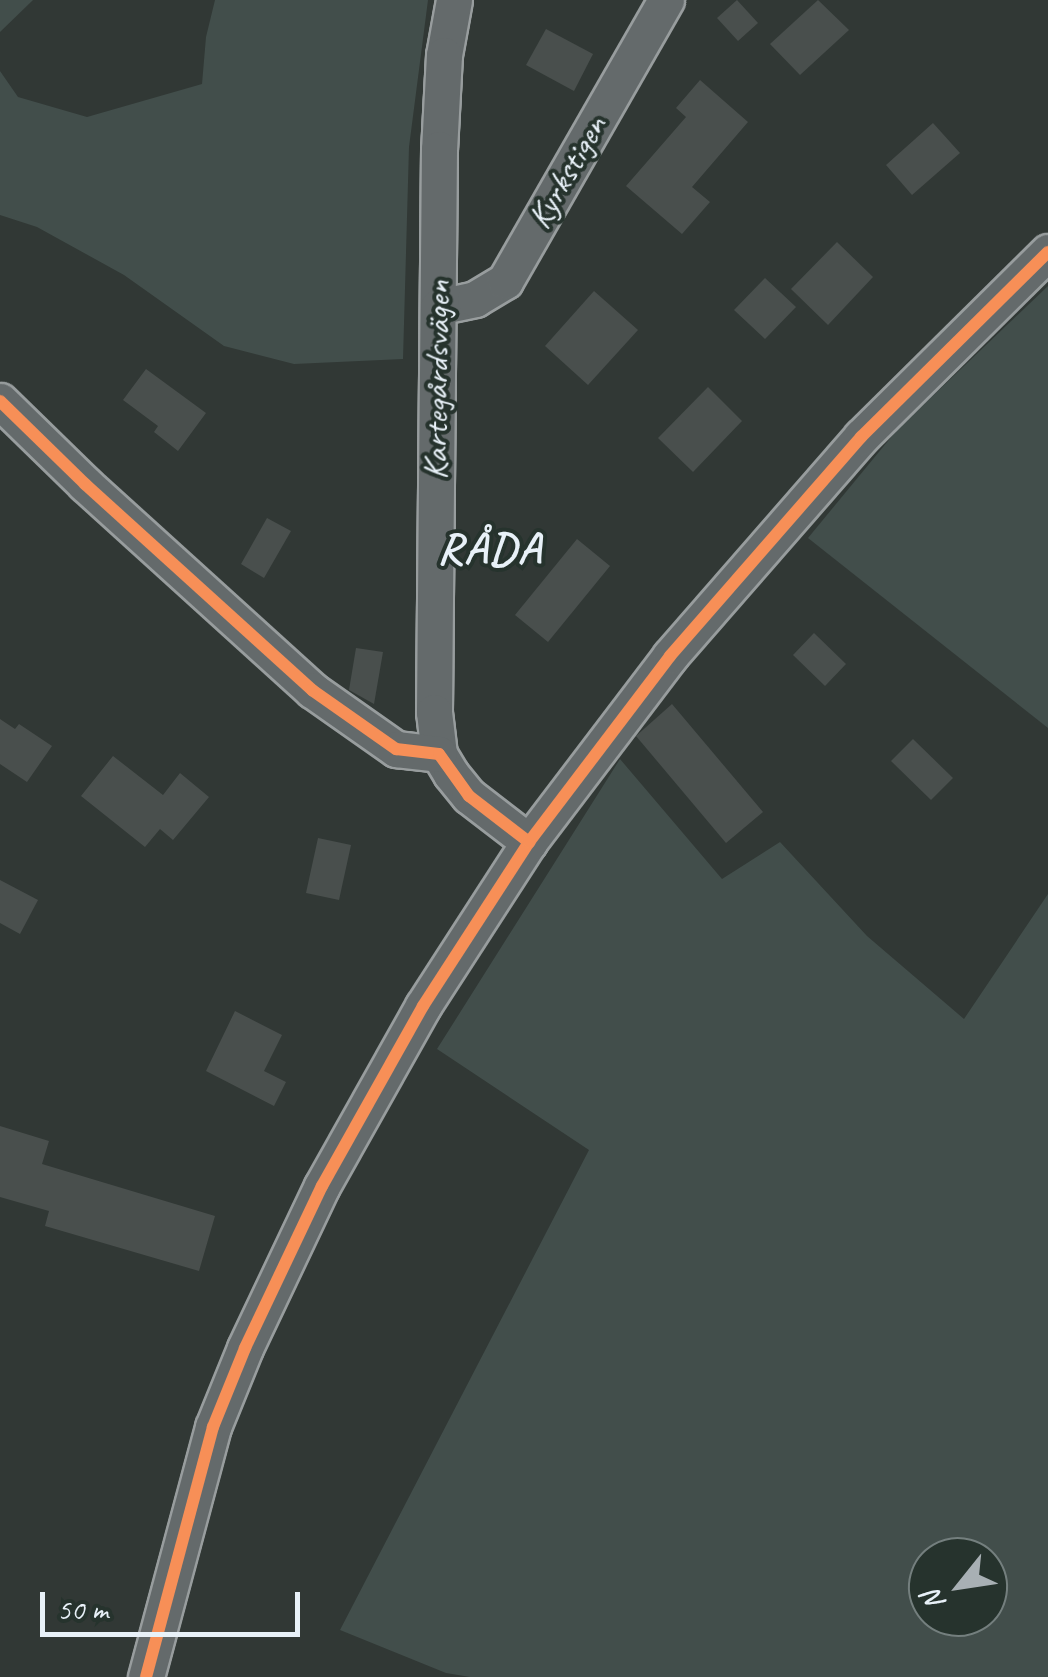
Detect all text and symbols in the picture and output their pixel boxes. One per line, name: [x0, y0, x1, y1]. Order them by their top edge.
street label: Kyrkstigen: [518, 108, 616, 236]
street label: Kartegårdsvägen: [414, 280, 460, 480]
district label: RÅDA: [437, 522, 543, 576]
north arrow: [908, 1537, 1008, 1637]
scale bar: [45, 1572, 305, 1634]
text: N: [914, 1585, 953, 1618]
text: 50 m: [57, 1590, 108, 1628]

